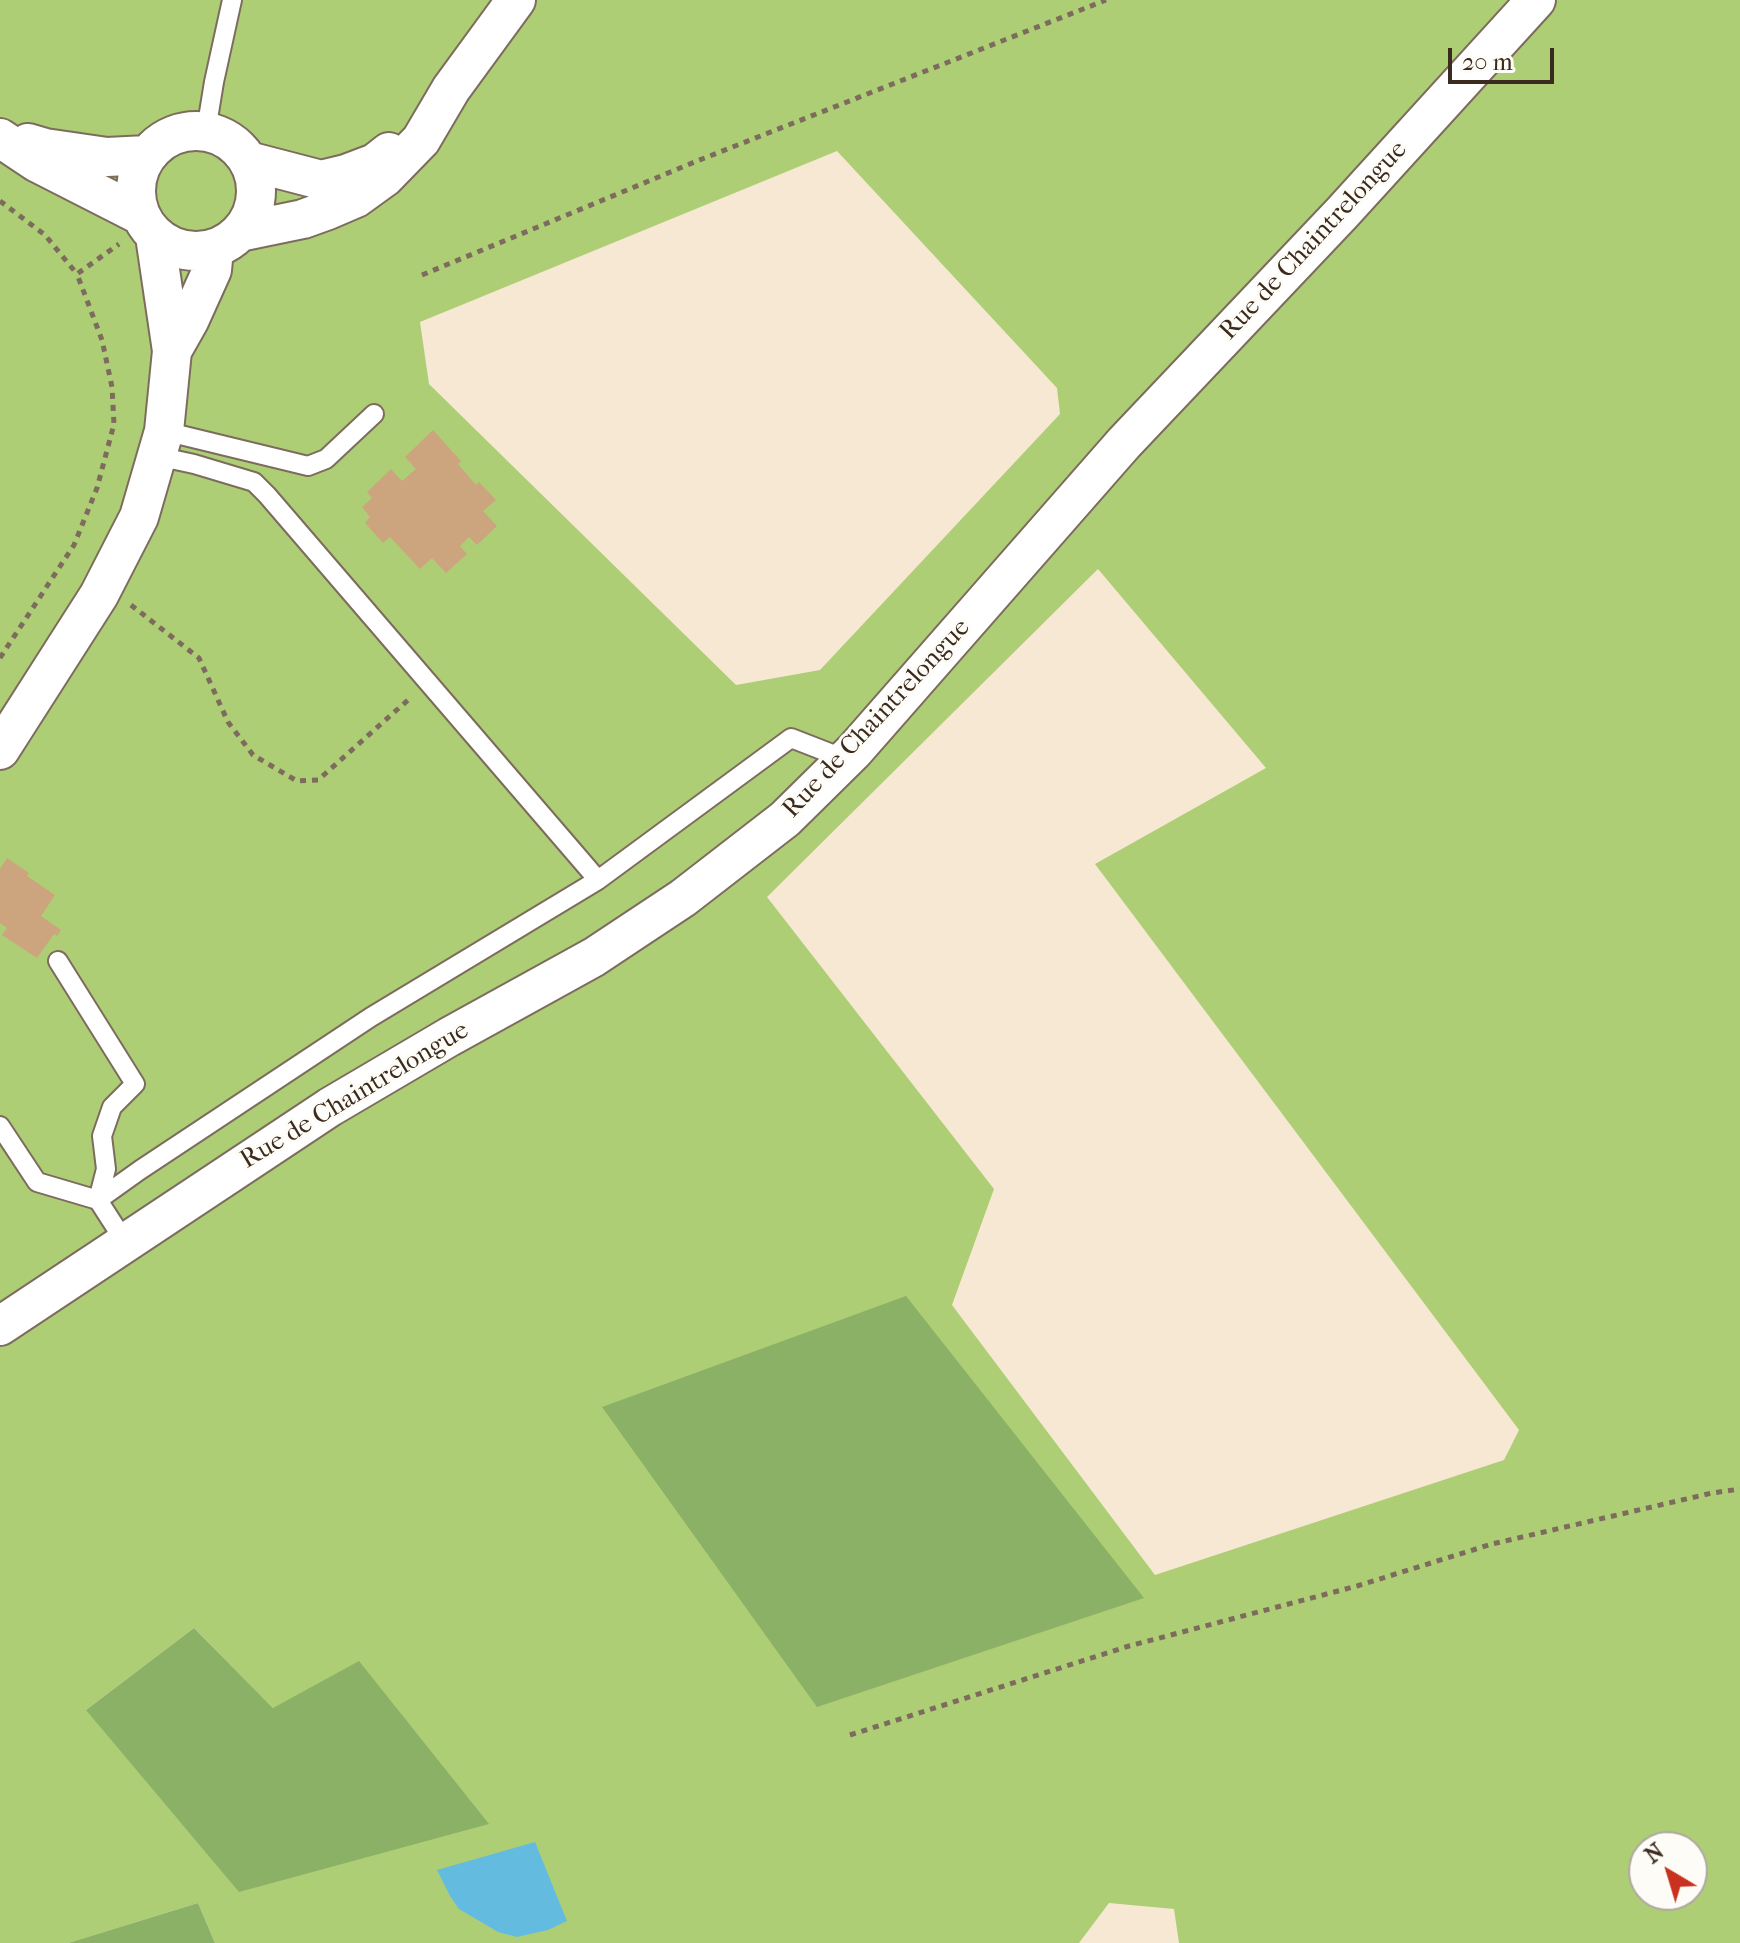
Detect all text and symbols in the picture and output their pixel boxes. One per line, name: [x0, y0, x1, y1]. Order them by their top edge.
scale bar: [1452, 32, 1558, 82]
text: 20 m: [1462, 48, 1513, 76]
street label: Rue de Chaintrelongue: [1214, 135, 1414, 347]
street label: Rue de Chaintrelongue: [777, 613, 977, 825]
street label: Rue de Chaintrelongue: [235, 1016, 475, 1176]
north arrow: [1628, 1831, 1708, 1911]
text: N: [1640, 1838, 1669, 1869]

